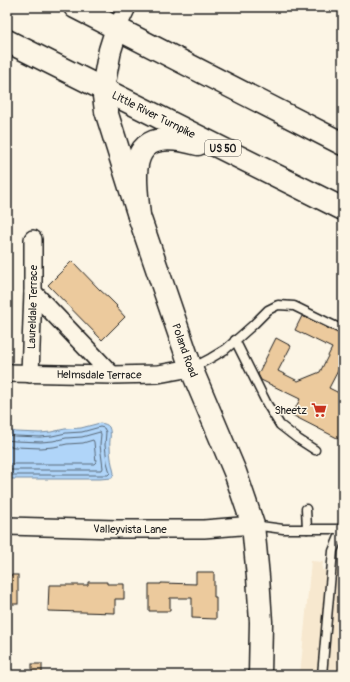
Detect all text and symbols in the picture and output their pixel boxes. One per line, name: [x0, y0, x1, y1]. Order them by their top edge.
street label: Little River Turnpike: [110, 88, 198, 141]
road number: US 50: [205, 140, 241, 156]
street label: Laureldale Terrace: [25, 264, 40, 349]
street label: Poland Road: [169, 322, 200, 379]
street label: Helmsdale Terrace: [56, 368, 142, 382]
supermarket icon: Sheetz: [310, 401, 328, 419]
place label: Sheetz: [274, 404, 307, 417]
street label: Valleyvista Lane: [93, 522, 167, 536]

